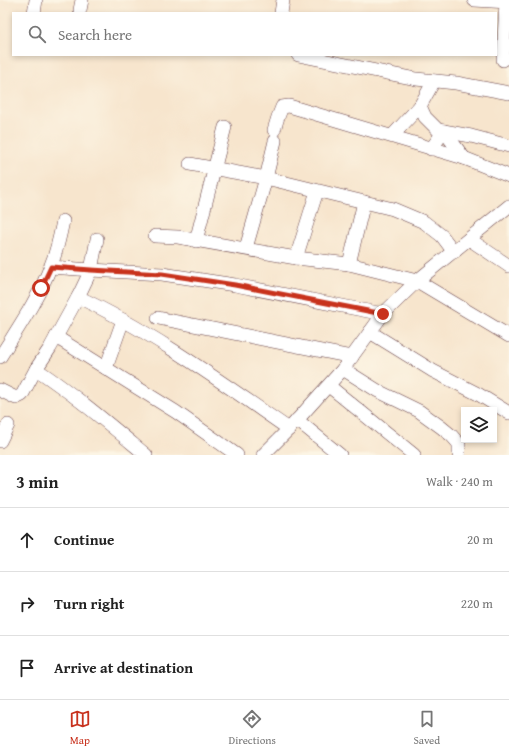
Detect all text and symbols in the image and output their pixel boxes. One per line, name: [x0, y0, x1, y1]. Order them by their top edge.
search box: [12, 12, 497, 56]
icon: search: [26, 23, 48, 45]
text: Search here: [58, 24, 132, 45]
route start: [32, 279, 50, 297]
route end: [374, 305, 392, 323]
map controls: [461, 407, 497, 443]
button: layers: [461, 407, 497, 443]
text: 3 min: [16, 469, 58, 494]
text: Walk · 240 m: [426, 472, 493, 491]
icon: ahead: [16, 529, 38, 551]
text: Continue: [54, 529, 115, 550]
text: 20 m: [467, 530, 493, 549]
icon: right: [16, 593, 38, 615]
text: Turn right: [54, 593, 125, 614]
text: 220 m: [461, 594, 493, 613]
icon: arrive: [16, 657, 38, 679]
text: Arrive at destination: [54, 657, 193, 678]
tab: Map: [69, 708, 91, 748]
tab: Directions: [229, 708, 276, 748]
tab: Saved: [413, 708, 440, 748]

